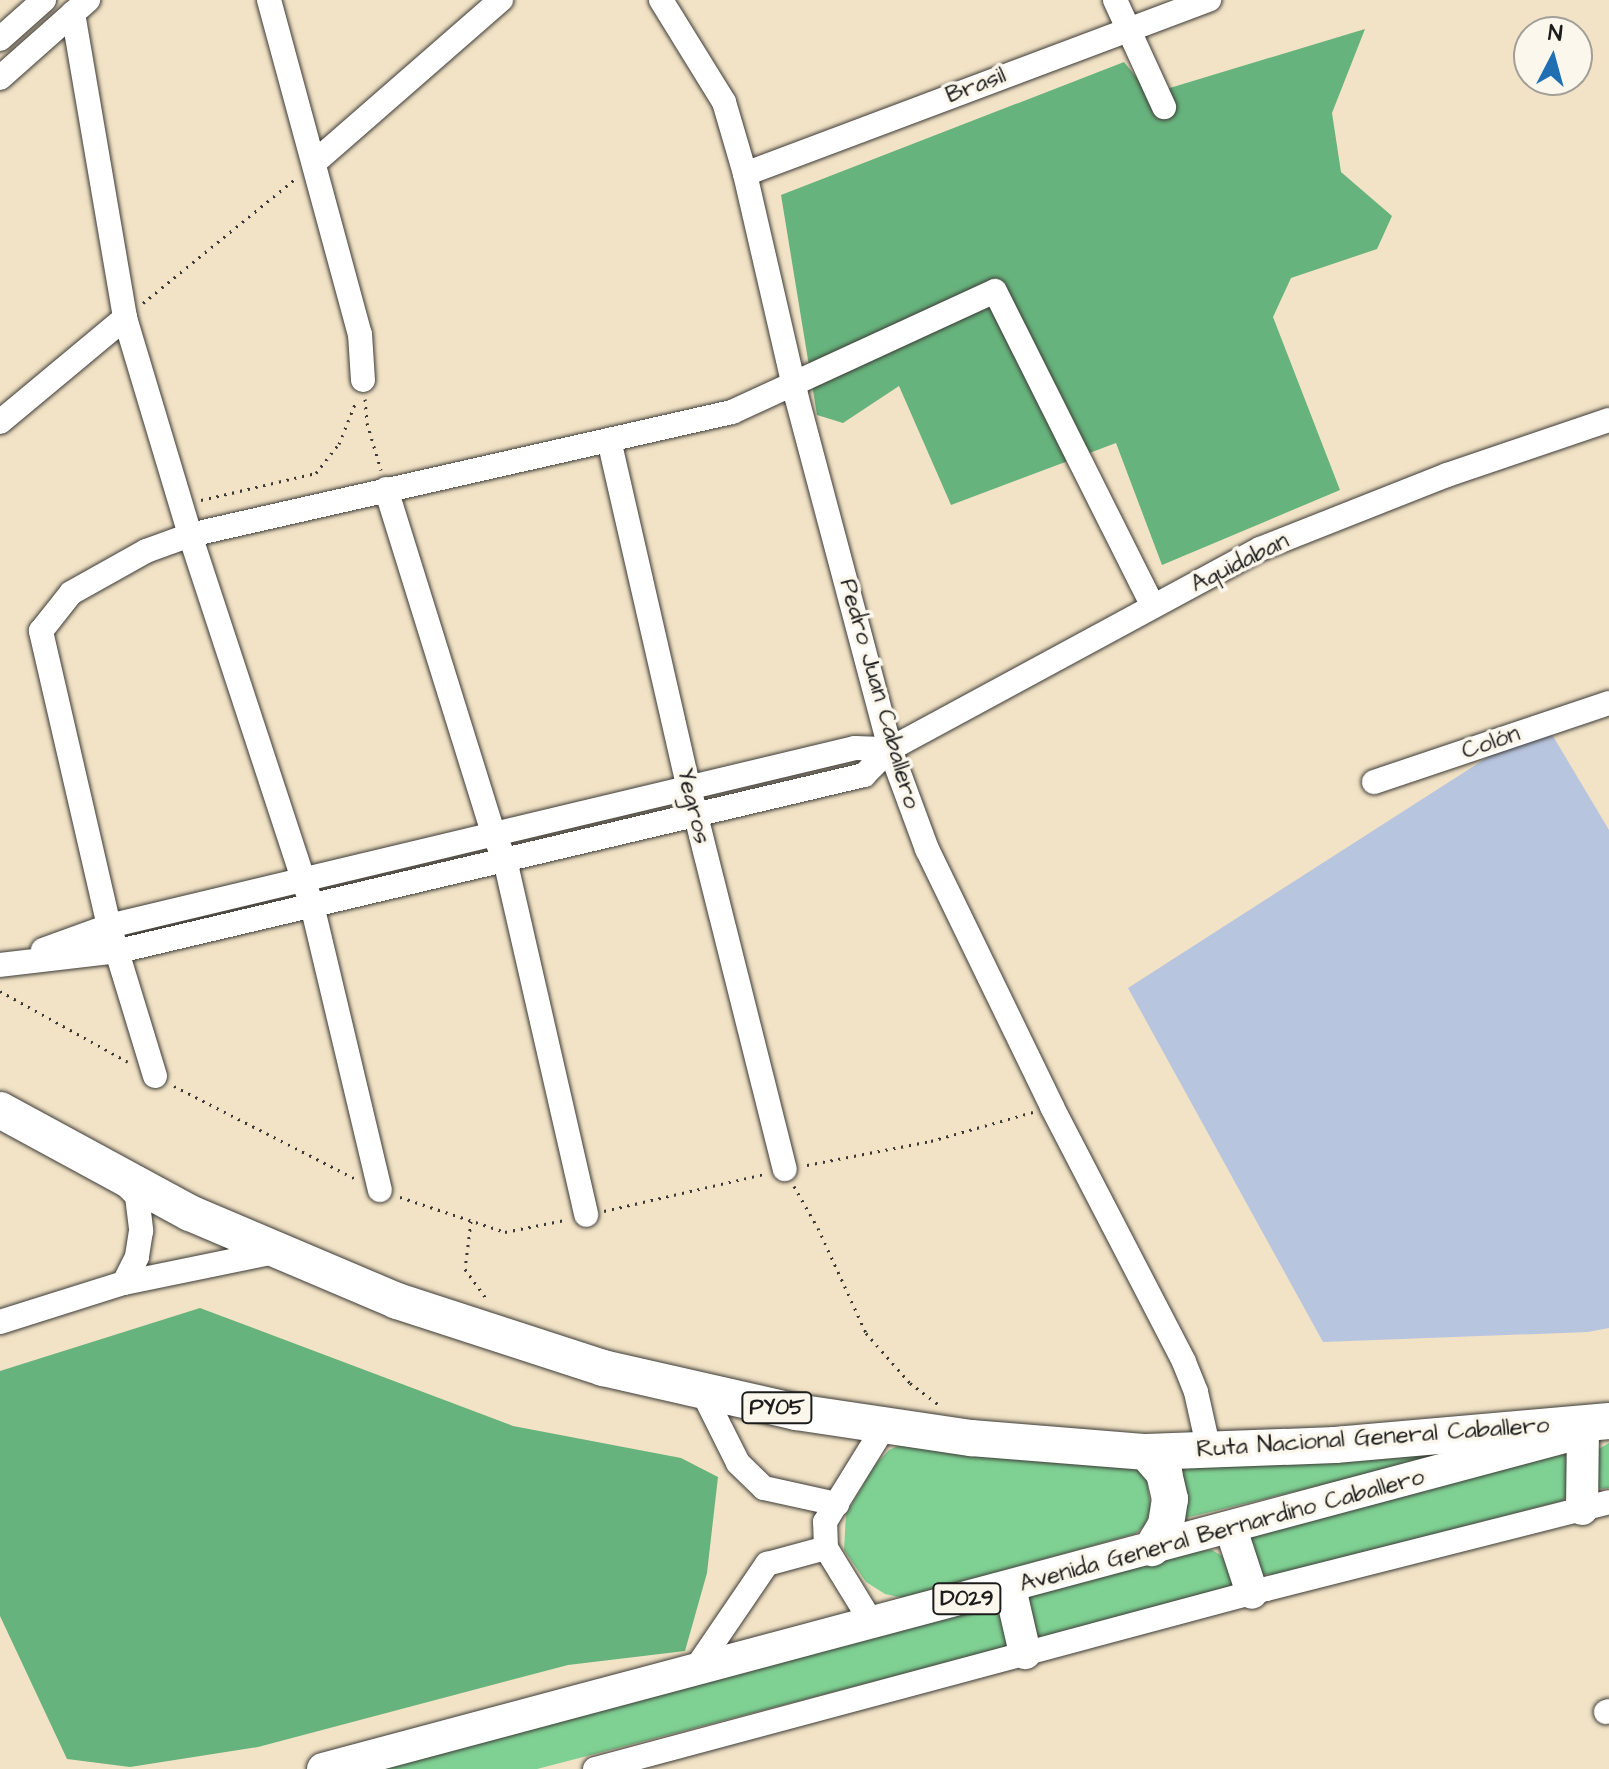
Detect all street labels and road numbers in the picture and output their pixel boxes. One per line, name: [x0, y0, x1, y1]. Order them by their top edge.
street label: Brasil: [942, 61, 1010, 111]
street label: Aquidaban: [1186, 527, 1294, 599]
street label: Pedro Juan Caballero: [832, 576, 926, 812]
street label: Colón: [1458, 720, 1524, 766]
street label: Yegros: [670, 765, 716, 847]
road number: PY05: [741, 1390, 813, 1426]
street label: Ruta Nacional General Caballero: [1196, 1411, 1550, 1465]
street label: Avenida General Bernardino Caballero: [1016, 1463, 1428, 1599]
road number: D029: [931, 1581, 1003, 1617]

